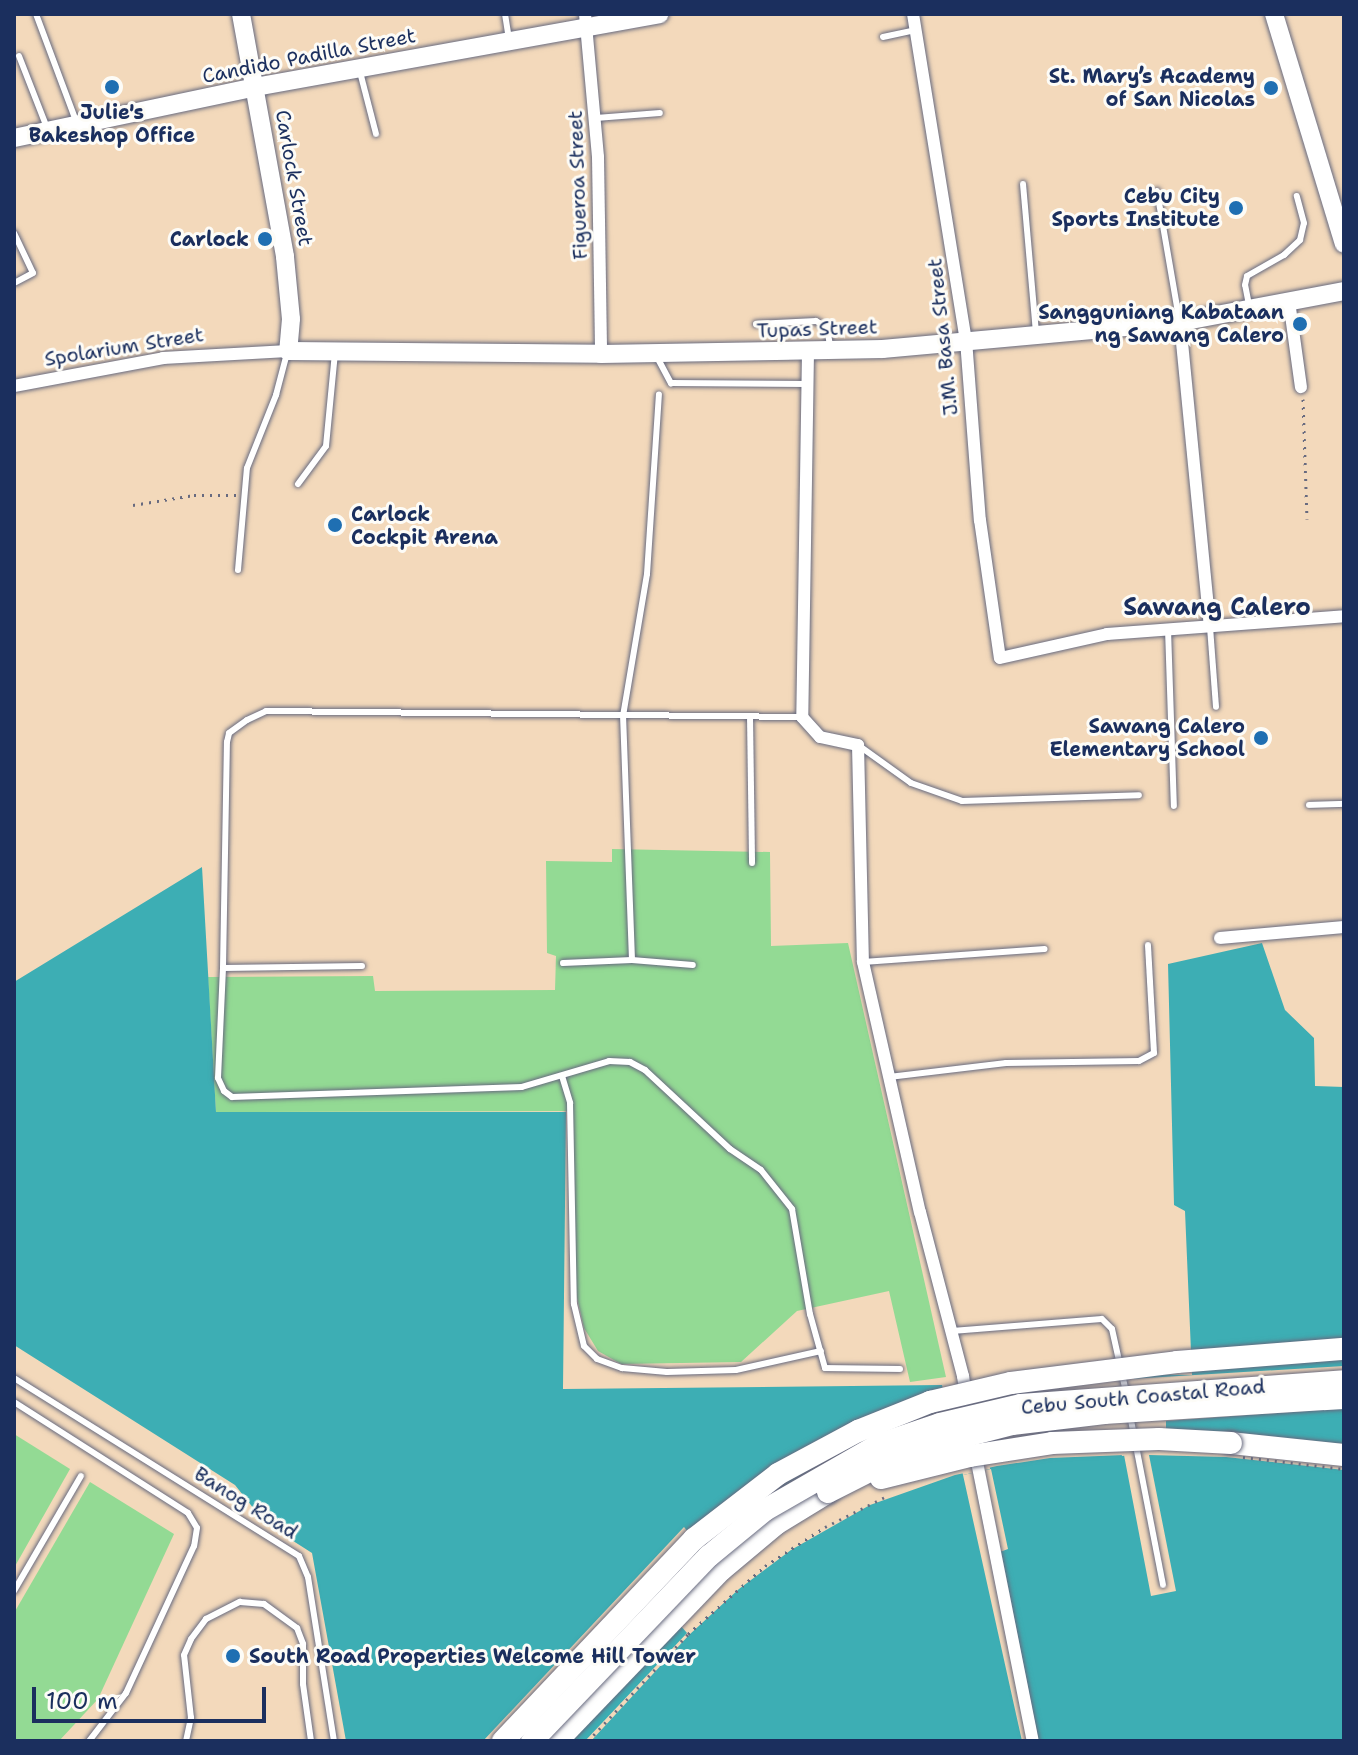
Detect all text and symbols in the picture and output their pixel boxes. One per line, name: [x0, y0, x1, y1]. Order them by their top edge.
street label: Candido Padilla Street: [200, 24, 418, 88]
place label: St. Mary’s Academy of San Nicolas: [1049, 64, 1255, 111]
marker: Julie's Bakeshop Office: [103, 78, 121, 96]
marker: St. Mary’s Academy of San Nicolas: [1262, 79, 1280, 97]
place label: Julie's Bakeshop Office: [29, 100, 195, 147]
street label: Carlock Street: [270, 108, 318, 248]
street label: Figueroa Street: [563, 110, 593, 260]
place label: Cebu City Sports Institute: [1052, 184, 1220, 231]
marker: Cebu City Sports Institute: [1227, 199, 1245, 217]
place label: Carlock: [170, 227, 249, 251]
marker: Carlock: [256, 230, 274, 248]
street label: J.M. Basa Street: [923, 257, 963, 417]
place label: Sangguniang Kabataan ng Sawang Calero: [1038, 300, 1284, 347]
street label: Tupas Street: [756, 315, 878, 343]
marker: Sangguniang Kabataan ng Sawang Calero: [1291, 315, 1309, 333]
street label: Spolarium Street: [43, 323, 205, 371]
place label: Carlock Cockpit Arena: [351, 502, 498, 549]
marker: Carlock Cockpit Arena: [326, 516, 344, 534]
district label: Sawang Calero: [1123, 594, 1311, 622]
place label: Sawang Calero Elementary School: [1049, 714, 1245, 761]
marker: Sawang Calero Elementary School: [1252, 729, 1270, 747]
street label: Cebu South Coastal Road: [1020, 1374, 1266, 1420]
street label: Banog Road: [190, 1462, 302, 1544]
place label: South Road Properties Welcome Hill Tower: [249, 1644, 696, 1668]
marker: South Road Properties Welcome Hill Tower: [224, 1647, 242, 1665]
scale bar: [36, 1671, 270, 1721]
text: 100 m: [46, 1685, 118, 1717]

